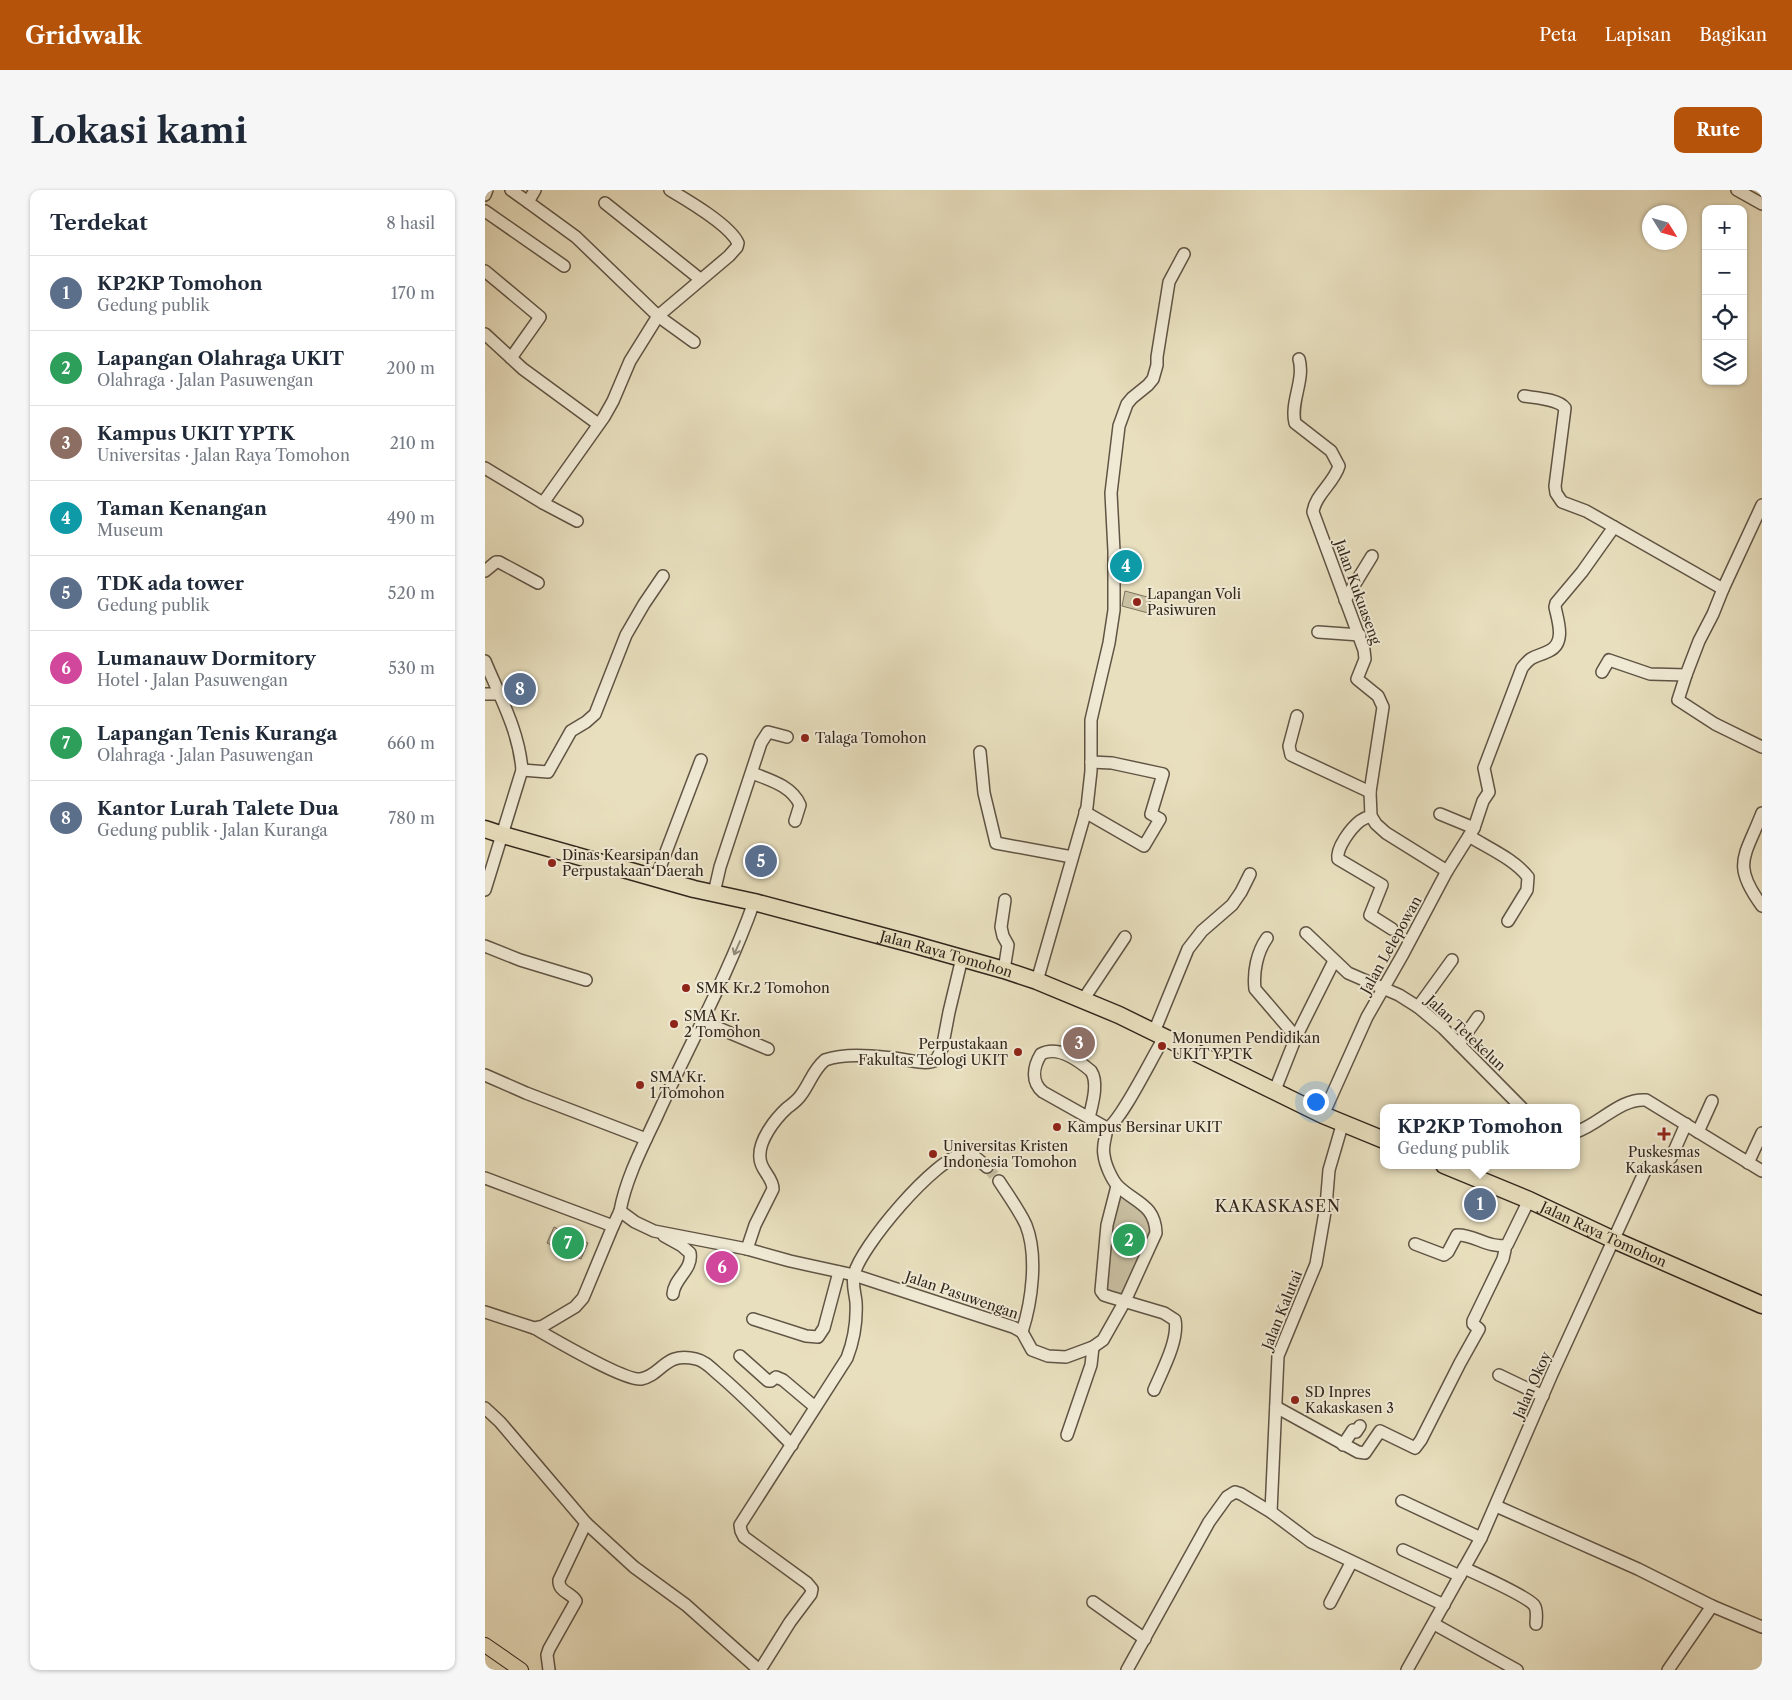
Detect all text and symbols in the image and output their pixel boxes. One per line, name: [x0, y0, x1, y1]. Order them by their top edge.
text: Gridwalk: [25, 21, 142, 50]
text: Peta: [1539, 24, 1577, 46]
text: Lapisan: [1605, 24, 1671, 46]
text: Bagikan: [1699, 24, 1767, 46]
button: Rute: [1674, 107, 1762, 153]
text: Lokasi kami: [30, 109, 247, 152]
north arrow: [1642, 205, 1687, 250]
map controls: [1702, 205, 1747, 385]
button: +: [1702, 205, 1747, 250]
text: Terdekat: [50, 210, 148, 235]
text: 8 hasil: [386, 213, 435, 233]
button: −: [1702, 250, 1747, 295]
text: KP2KP Tomohon: [97, 272, 263, 295]
text: 1: [62, 283, 70, 303]
text: 170 m: [391, 283, 435, 303]
text: Gedung publik: [97, 295, 209, 315]
button: locate: [1702, 295, 1747, 340]
button: layers: [1702, 340, 1747, 385]
text: Lapangan Olahraga UKIT: [97, 347, 344, 370]
text: 2: [61, 358, 71, 378]
text: 200 m: [386, 358, 435, 378]
text: Olahraga · Jalan Pasuwengan: [97, 370, 314, 390]
text: Kampus UKIT YPTK: [97, 422, 295, 445]
text: 3: [61, 433, 71, 453]
text: 210 m: [390, 433, 435, 453]
text: Universitas · Jalan Raya Tomohon: [97, 445, 350, 465]
text: Taman Kenangan: [97, 497, 267, 520]
text: 4: [61, 508, 71, 528]
text: 490 m: [387, 508, 435, 528]
text: Museum: [97, 520, 163, 540]
street label: Jalan Kukuaseng: [1330, 535, 1385, 647]
pin: 4: [1110, 547, 1142, 585]
text: TDK ada tower: [97, 572, 244, 595]
text: 5: [62, 583, 70, 603]
text: 520 m: [388, 583, 435, 603]
place label: Lapangan Voli Pasiwuren: [1147, 585, 1241, 619]
text: Gedung publik: [97, 595, 209, 615]
marker: Lapangan Voli Pasiwuren: [1131, 596, 1143, 608]
text: Lumanauw Dormitory: [97, 647, 316, 670]
text: 6: [61, 658, 71, 678]
text: 530 m: [388, 658, 435, 678]
text: Hotel · Jalan Pasuwengan: [97, 670, 288, 690]
pin: 8: [504, 670, 536, 708]
text: Lapangan Tenis Kuranga: [97, 722, 337, 745]
place label: Talaga Tomohon: [815, 729, 927, 747]
marker: Talaga Tomohon: [799, 732, 811, 744]
text: 7: [62, 733, 70, 753]
text: 660 m: [387, 733, 435, 753]
text: Olahraga · Jalan Pasuwengan: [97, 745, 314, 765]
text: Kantor Lurah Talete Dua: [97, 797, 339, 820]
text: 8: [61, 808, 71, 828]
text: 780 m: [388, 808, 435, 828]
text: Gedung publik · Jalan Kuranga: [97, 820, 328, 840]
pin: 5: [745, 842, 777, 880]
place label: Dinas Kearsipan dan Perpustakaan Daerah: [562, 846, 704, 880]
marker: Dinas Kearsipan dan Perpustakaan Daerah: [546, 857, 558, 869]
street label: Jalan Lelepowan: [1356, 893, 1425, 999]
street label: Jalan Raya Tomohon: [876, 926, 1015, 981]
one-way arrow: [731, 940, 741, 955]
place label: SMK Kr.2 Tomohon: [696, 979, 830, 997]
marker: SMK Kr.2 Tomohon: [680, 982, 692, 994]
street label: Jalan Tetekelun: [1421, 990, 1510, 1075]
place label: SMA Kr. 2 Tomohon: [684, 1007, 761, 1041]
marker: SMA Kr. 2 Tomohon: [668, 1018, 680, 1030]
pin: 3: [1063, 1024, 1095, 1062]
place label: Monumen Pendidikan UKIT YPTK: [1172, 1029, 1320, 1063]
place label: Perpustakaan Fakultas Teologi UKIT: [858, 1035, 1009, 1069]
marker: Monumen Pendidikan UKIT YPTK: [1156, 1040, 1168, 1052]
marker: Perpustakaan Fakultas Teologi UKIT: [1012, 1046, 1024, 1058]
place label: SMA Kr. 1 Tomohon: [650, 1068, 725, 1102]
marker: SMA Kr. 1 Tomohon: [634, 1079, 646, 1091]
your location: [1303, 1089, 1329, 1115]
popup: [1380, 1104, 1580, 1169]
text: KP2KP Tomohon: [1397, 1115, 1563, 1138]
place label: Kampus Bersinar UKIT: [1067, 1118, 1223, 1136]
marker: Kampus Bersinar UKIT: [1051, 1121, 1063, 1133]
marker: Puskesmas Kakaskasen: [1657, 1127, 1671, 1141]
place label: Universitas Kristen Indonesia Tomohon: [943, 1137, 1077, 1171]
text: Gedung publik: [1397, 1138, 1510, 1158]
place label: Puskesmas Kakaskasen: [1625, 1143, 1703, 1177]
marker: Universitas Kristen Indonesia Tomohon: [927, 1148, 939, 1160]
pin: 1: [1464, 1185, 1496, 1223]
district label: KAKASKASEN: [1215, 1196, 1341, 1216]
street label: Jalan Raya Tomohon: [1536, 1197, 1670, 1271]
pin: 2: [1113, 1221, 1145, 1259]
pin: 7: [552, 1224, 584, 1262]
pin: 6: [706, 1248, 738, 1286]
street label: Jalan Pasuwengan: [901, 1267, 1021, 1323]
street label: Jalan Kalutai: [1257, 1268, 1306, 1354]
street label: Jalan Okoy: [1508, 1349, 1555, 1423]
place label: SD Inpres Kakaskasen 3: [1305, 1383, 1394, 1417]
marker: SD Inpres Kakaskasen 3: [1289, 1394, 1301, 1406]

